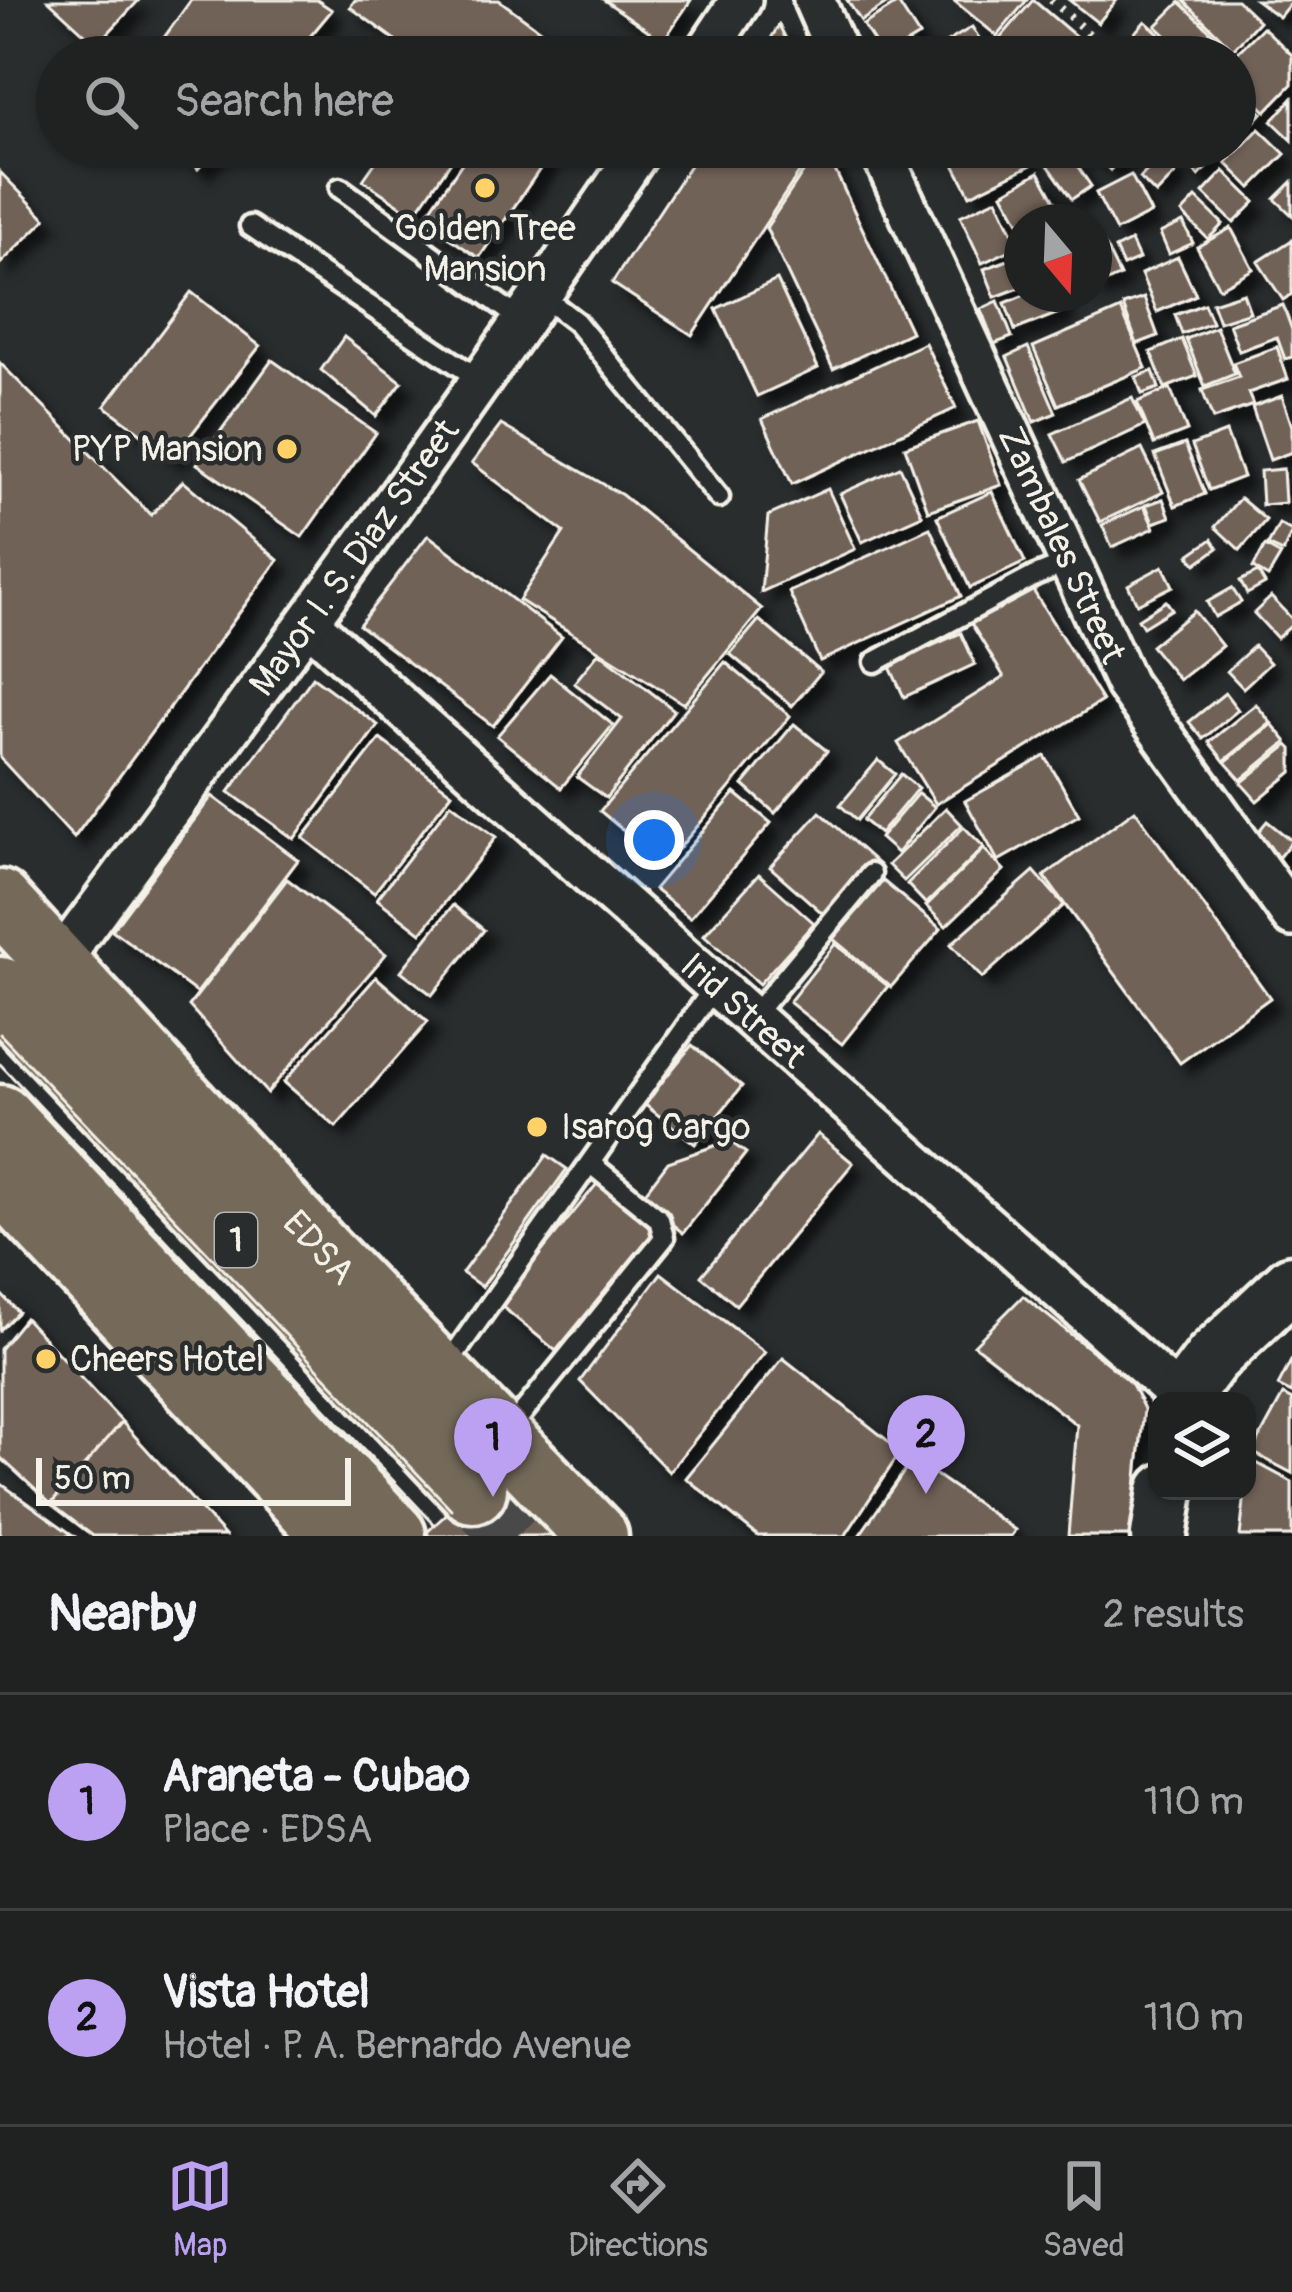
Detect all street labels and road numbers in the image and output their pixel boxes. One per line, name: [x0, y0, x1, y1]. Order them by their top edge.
street label: Mayor I. S. Diaz Street: [239, 410, 469, 705]
street label: Zambales Street: [988, 419, 1136, 671]
street label: Irid Street: [671, 943, 816, 1078]
street label: EDSA: [273, 1201, 365, 1294]
road number: 1: [215, 1213, 257, 1267]

